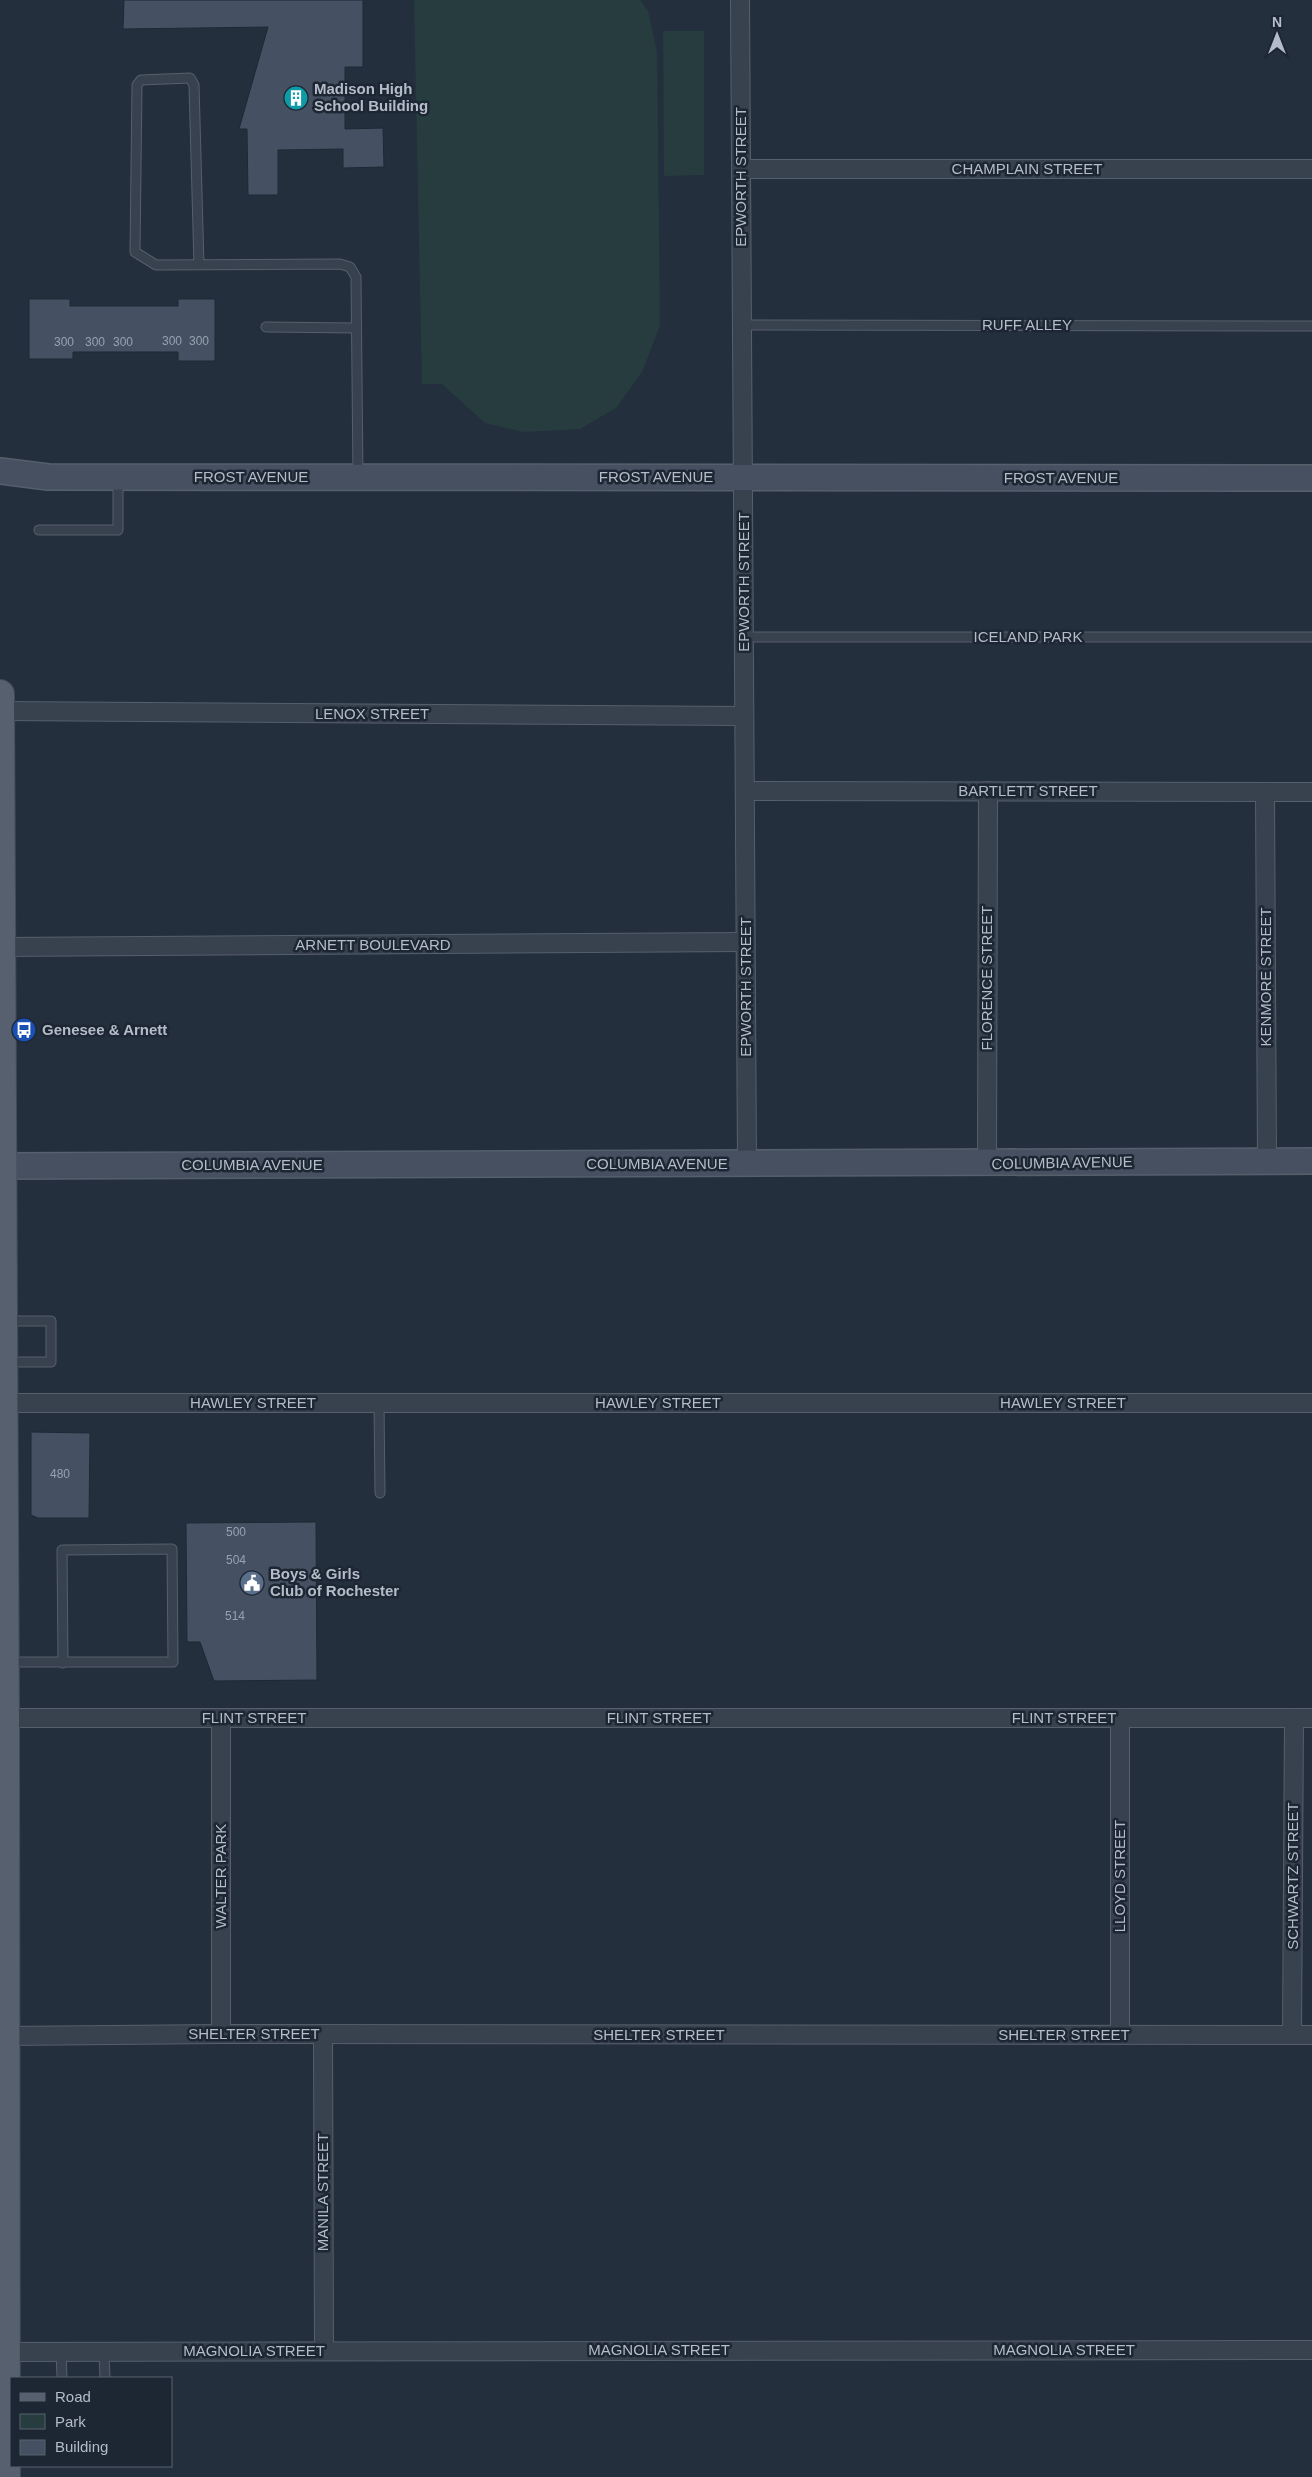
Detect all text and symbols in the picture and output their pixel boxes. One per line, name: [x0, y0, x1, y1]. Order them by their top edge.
north arrow: [1252, 10, 1302, 60]
text: N: [1272, 14, 1282, 30]
place label: Madison High School Building: [314, 80, 428, 114]
building icon: Madison High School Building: [283, 85, 309, 111]
street label: EPWORTH STREET: [732, 107, 749, 247]
street label: CHAMPLAIN STREET: [952, 160, 1102, 177]
street label: RUFF ALLEY: [982, 316, 1072, 333]
house number: 300: [162, 334, 182, 348]
house number: 300: [189, 334, 209, 348]
house number: 300: [54, 335, 74, 349]
house number: 300: [85, 335, 105, 349]
house number: 300: [113, 335, 133, 349]
street label: FROST AVENUE: [194, 468, 308, 485]
street label: FROST AVENUE: [599, 468, 713, 485]
street label: FROST AVENUE: [1004, 469, 1118, 486]
street label: EPWORTH STREET: [735, 512, 752, 652]
street label: ICELAND PARK: [974, 628, 1082, 645]
street label: LENOX STREET: [315, 705, 429, 722]
street label: BARTLETT STREET: [958, 782, 1098, 799]
street label: FLORENCE STREET: [978, 905, 995, 1051]
street label: KENMORE STREET: [1257, 907, 1274, 1047]
street label: EPWORTH STREET: [737, 917, 754, 1057]
street label: ARNETT BOULEVARD: [295, 936, 451, 953]
bus stop icon: Genesee & Arnett: [11, 1017, 37, 1043]
place label: Genesee & Arnett: [42, 1021, 167, 1038]
street label: COLUMBIA AVENUE: [991, 1153, 1133, 1172]
street label: COLUMBIA AVENUE: [586, 1155, 728, 1172]
street label: COLUMBIA AVENUE: [181, 1156, 323, 1173]
street label: HAWLEY STREET: [190, 1394, 316, 1411]
street label: HAWLEY STREET: [595, 1394, 721, 1411]
street label: HAWLEY STREET: [1000, 1394, 1126, 1411]
house number: 480: [50, 1467, 70, 1481]
house number: 500: [226, 1525, 246, 1539]
house number: 504: [226, 1553, 246, 1567]
place label: Boys & Girls Club of Rochester: [270, 1565, 399, 1599]
public building icon: Boys & Girls Club of Rochester: [239, 1570, 265, 1596]
house number: 514: [225, 1609, 245, 1623]
street label: FLINT STREET: [202, 1709, 306, 1726]
street label: FLINT STREET: [607, 1709, 711, 1726]
street label: FLINT STREET: [1012, 1709, 1116, 1726]
street label: SCHWARTZ STREET: [1284, 1802, 1301, 1950]
street label: LLOYD STREET: [1111, 1820, 1128, 1932]
street label: WALTER PARK: [212, 1824, 229, 1928]
street label: SHELTER STREET: [188, 2025, 320, 2042]
street label: SHELTER STREET: [593, 2026, 725, 2043]
street label: SHELTER STREET: [998, 2026, 1130, 2043]
street label: MANILA STREET: [314, 2133, 331, 2251]
street label: MAGNOLIA STREET: [588, 2341, 730, 2358]
street label: MAGNOLIA STREET: [993, 2341, 1135, 2358]
street label: MAGNOLIA STREET: [183, 2342, 325, 2359]
legend: [10, 2377, 172, 2467]
text: Road: [55, 2388, 91, 2405]
text: Park: [55, 2413, 86, 2430]
text: Building: [55, 2438, 108, 2455]

